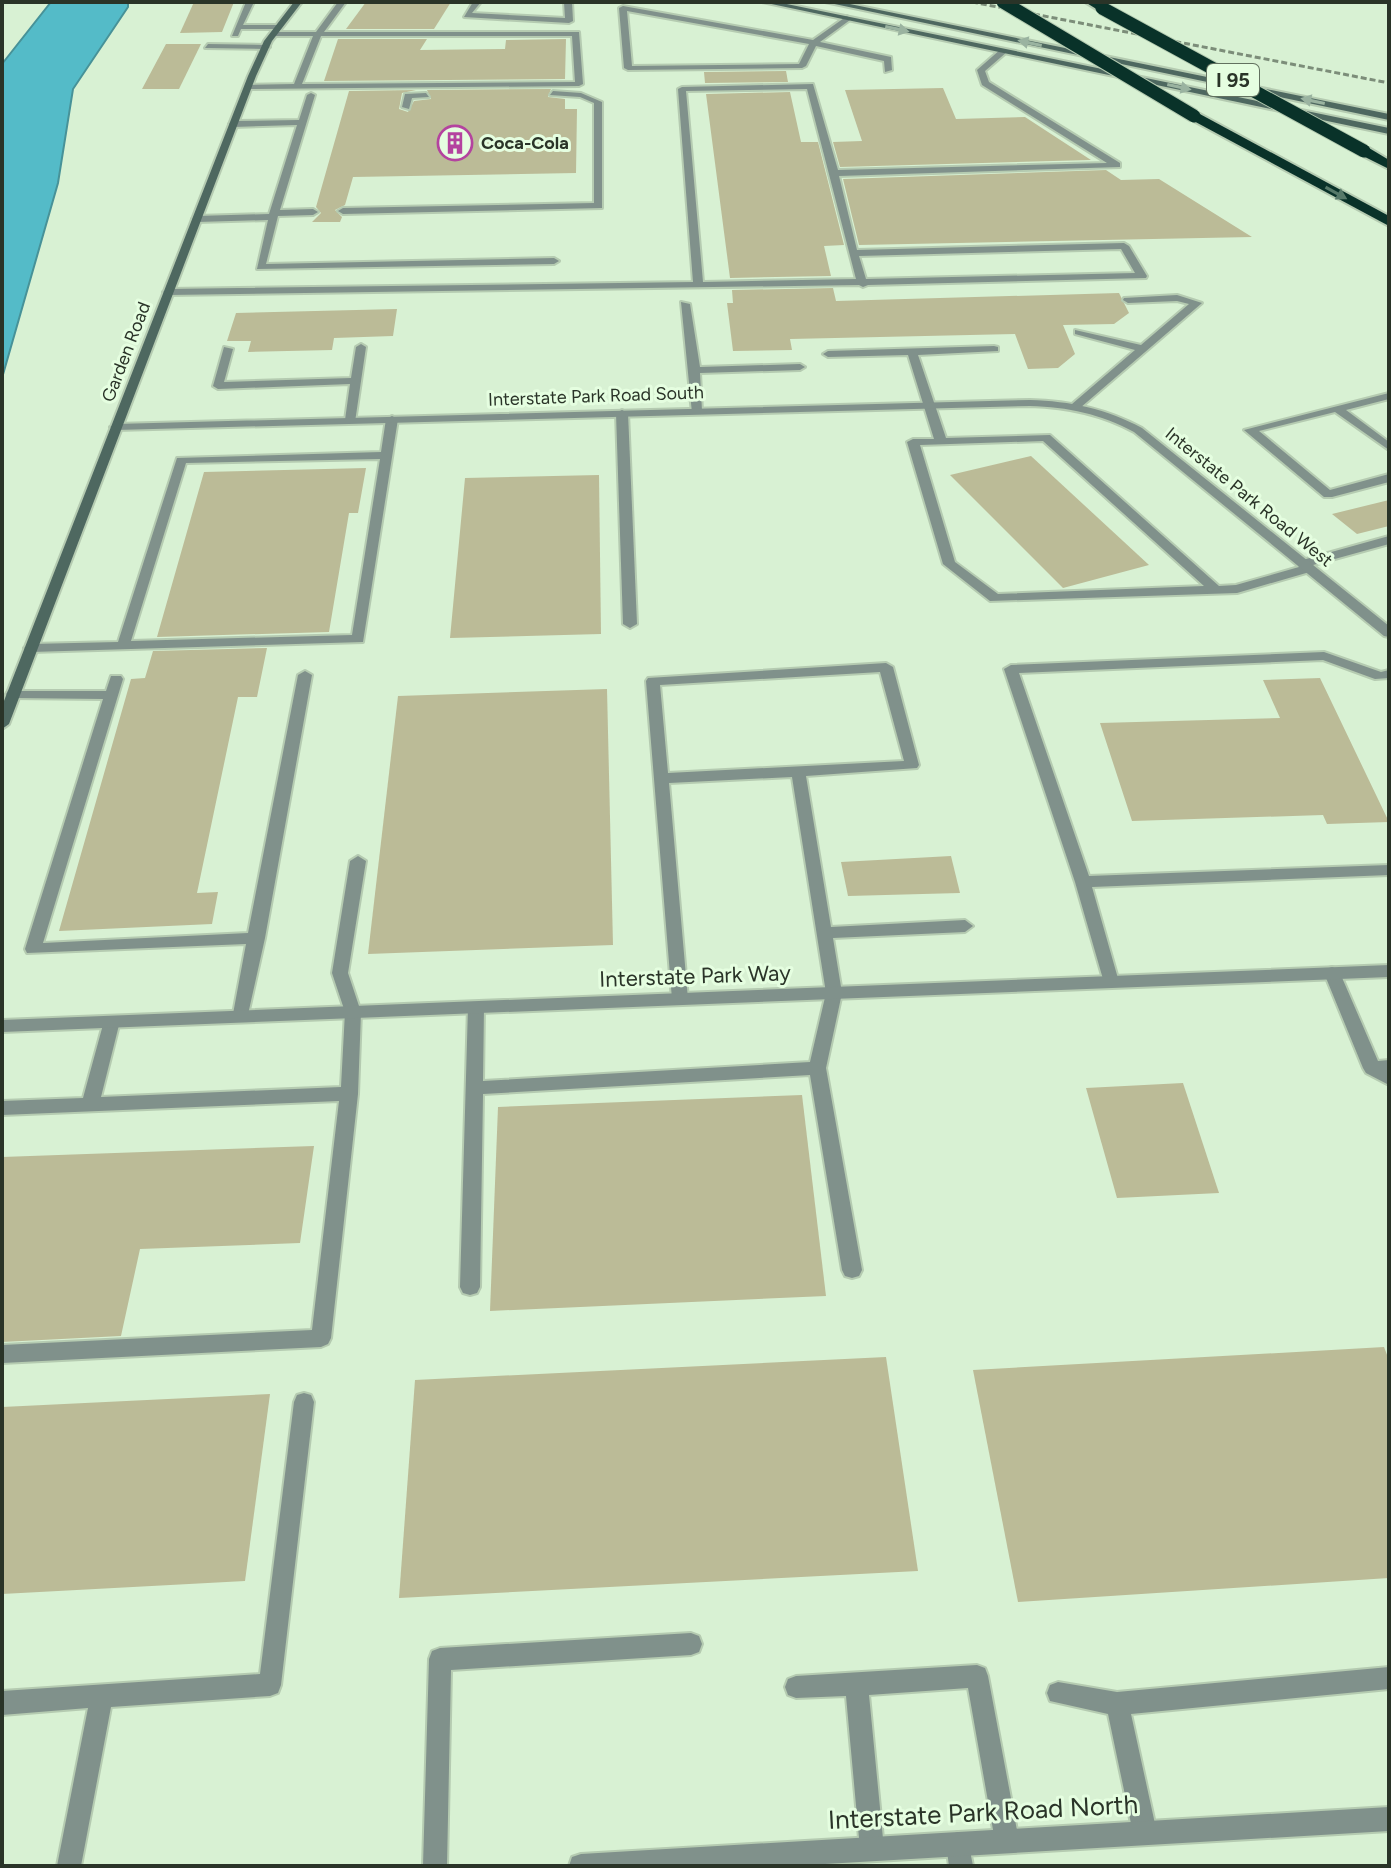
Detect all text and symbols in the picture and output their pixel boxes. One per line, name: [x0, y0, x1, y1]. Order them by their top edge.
one-way arrow: [885, 23, 910, 35]
one-way arrow: [1018, 36, 1043, 49]
road number: I 95: [1207, 64, 1259, 96]
one-way arrow: [1167, 81, 1192, 94]
one-way arrow: [1300, 94, 1325, 107]
building icon: Coca-Cola: [436, 124, 474, 162]
place label: Coca-Cola: [481, 132, 569, 154]
one-way arrow: [1324, 187, 1347, 200]
street label: Garden Road: [97, 299, 155, 405]
street label: Interstate Park Road South: [488, 381, 704, 411]
street label: Interstate Park Road West: [1161, 423, 1337, 571]
street label: Interstate Park Way: [599, 959, 792, 993]
street label: Interstate Park Road North: [827, 1788, 1139, 1836]

